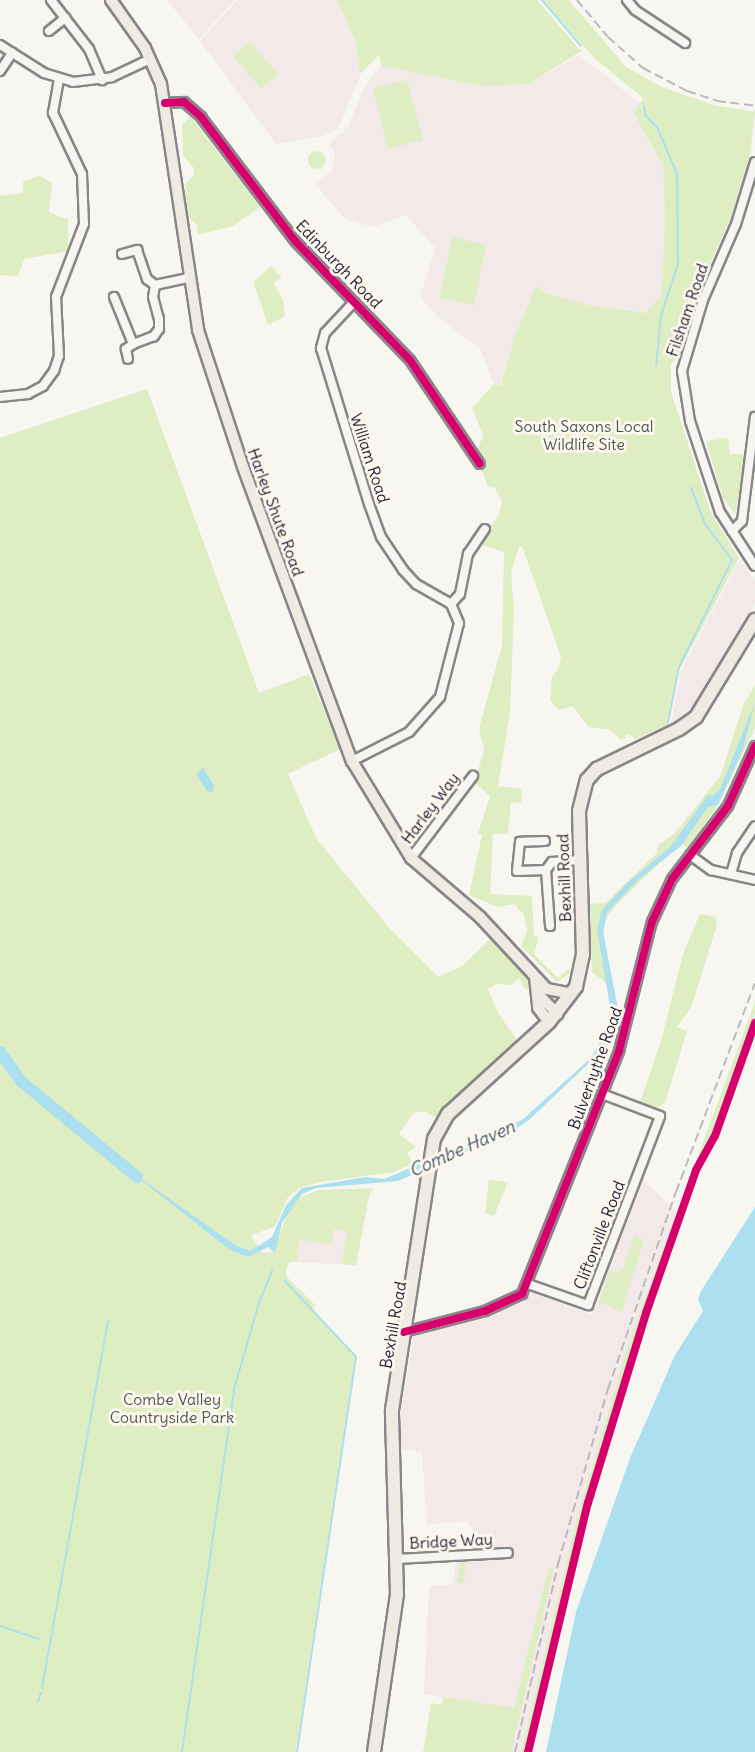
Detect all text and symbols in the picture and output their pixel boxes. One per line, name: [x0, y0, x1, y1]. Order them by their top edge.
street label: Edinburgh Road: [292, 216, 386, 312]
street label: Filsham Road: [662, 261, 712, 359]
street label: William Road: [346, 411, 394, 505]
park label: South Saxons Local Wildlife Site: [515, 416, 653, 454]
street label: Harley Shute Road: [244, 445, 308, 579]
street label: Harley Way: [397, 769, 463, 847]
street label: Bexhill Road: [553, 834, 575, 922]
street label: Bulverhythe Road: [564, 1004, 626, 1132]
water label: Combe Haven: [406, 1116, 518, 1182]
street label: Cliftonville Road: [569, 1178, 629, 1292]
street label: Bexhill Road: [376, 1280, 410, 1370]
park label: Combe Valley Countryside Park: [110, 1389, 234, 1427]
street label: Bridge Way: [409, 1529, 493, 1553]

